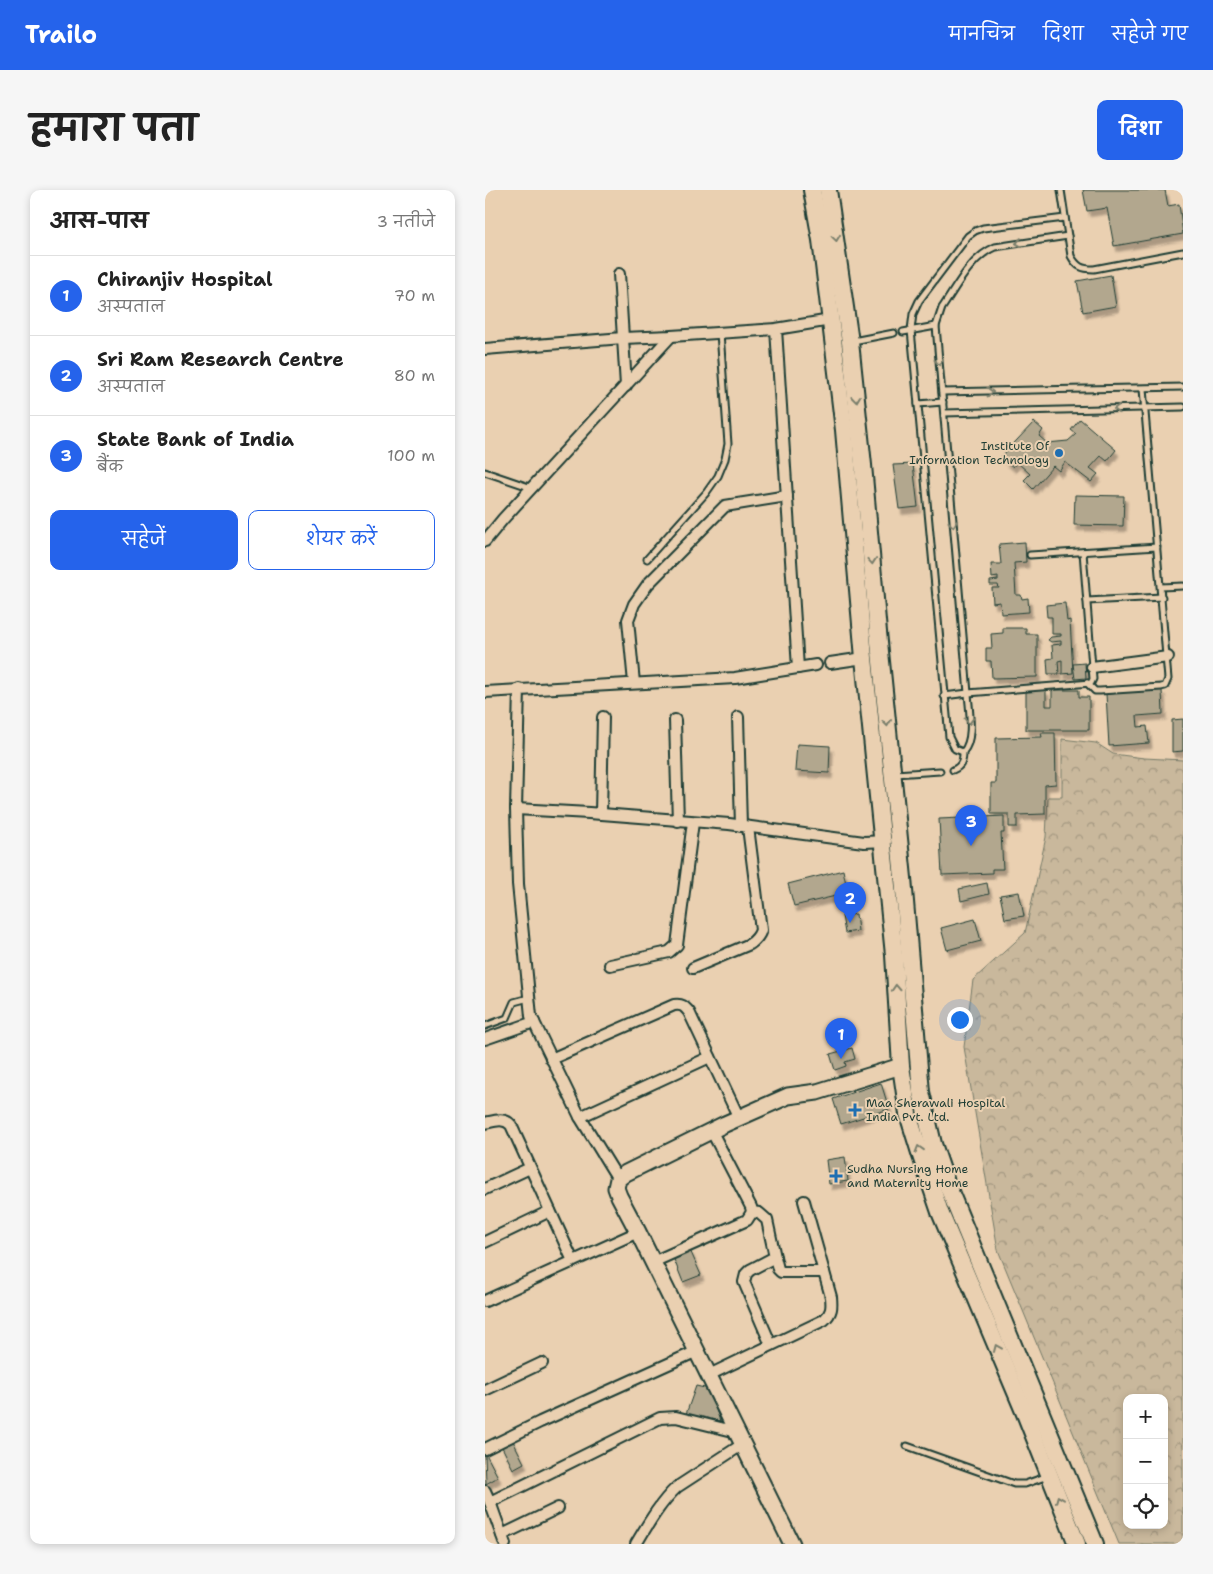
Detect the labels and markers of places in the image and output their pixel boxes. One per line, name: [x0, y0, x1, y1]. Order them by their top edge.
place label: Institute Of Information Technology: [909, 438, 1050, 468]
marker: Institute Of Information Technology: [1053, 447, 1065, 459]
pin: 3: [955, 805, 987, 846]
pin: 2: [834, 882, 866, 923]
pin: 1: [825, 1018, 857, 1059]
place label: Maa Sherawali Hospital India Pvt. Ltd.: [866, 1095, 1006, 1125]
marker: Maa Sherawali Hospital India Pvt. Ltd.: [848, 1103, 862, 1117]
place label: Sudha Nursing Home and Maternity Home: [847, 1161, 969, 1191]
marker: Sudha Nursing Home and Maternity Home: [829, 1169, 843, 1183]

